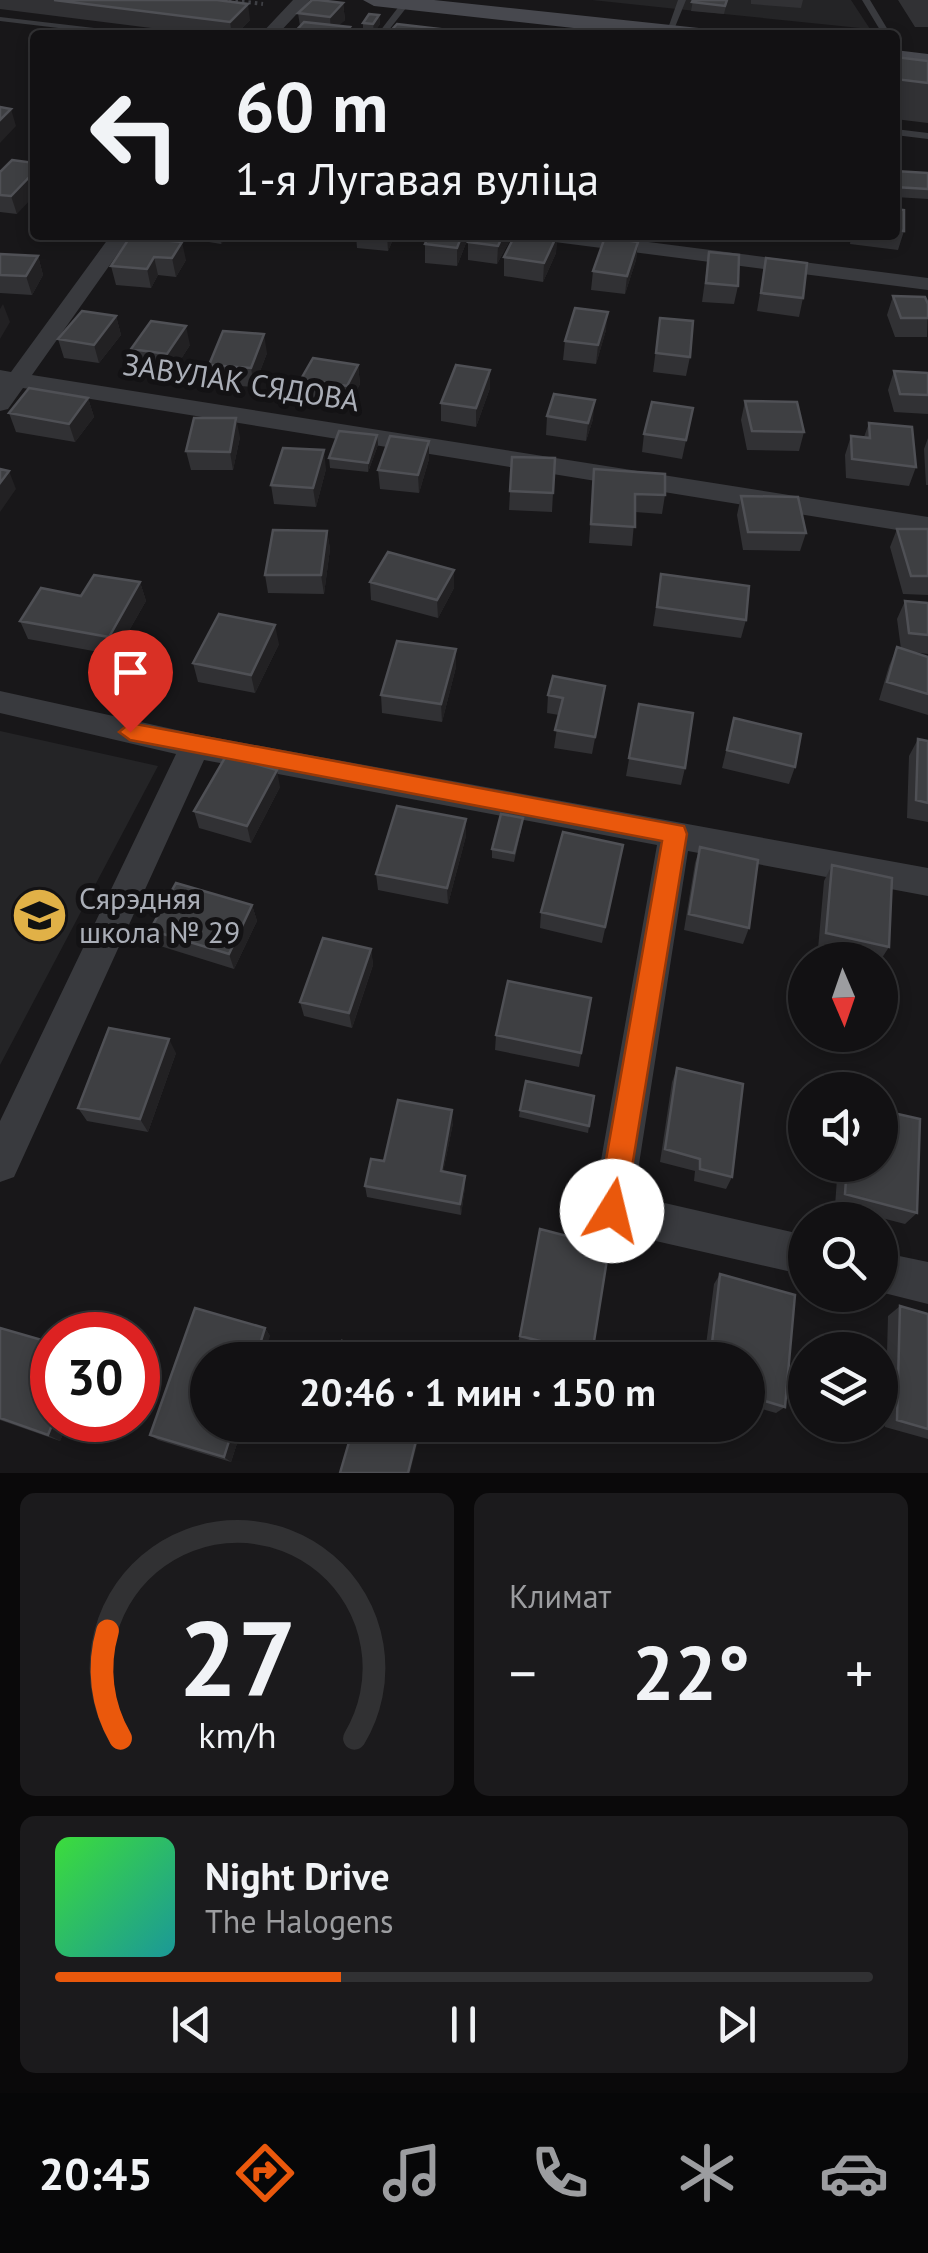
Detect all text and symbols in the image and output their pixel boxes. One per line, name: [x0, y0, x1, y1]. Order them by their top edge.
text: 60 m: [235, 61, 388, 151]
icon: left: [70, 70, 200, 200]
text: 1-я Лугавая вуліца: [235, 149, 599, 207]
street label: ЗАВУЛАК СЯДОВА: [120, 344, 363, 420]
pin: [88, 630, 173, 733]
icon: arrive: [103, 645, 158, 700]
place label: Сярэдняя школа № 29: [79, 878, 240, 951]
school or university icon: Сярэдняя школа № 29: [10, 886, 70, 946]
north arrow: [788, 942, 898, 1052]
map controls: [788, 942, 898, 1442]
button: sound: [788, 1072, 898, 1182]
position arrow: [560, 1159, 664, 1263]
button: search: [788, 1202, 898, 1312]
speed limit sign: 30: [30, 1312, 160, 1442]
button: layers: [788, 1332, 898, 1442]
text: 20:46 · 1 мин · 150 m: [299, 1367, 656, 1416]
text: Климат: [509, 1575, 611, 1617]
text: 27: [178, 1590, 296, 1725]
text: 22°: [632, 1624, 750, 1721]
text: −: [509, 1637, 537, 1708]
text: +: [845, 1637, 873, 1708]
text: km/h: [198, 1712, 276, 1758]
text: Night Drive: [205, 1851, 389, 1900]
text: The Halogens: [205, 1900, 393, 1942]
icon: previous: [164, 1997, 219, 2052]
icon: pause: [436, 1997, 491, 2052]
icon: next: [709, 1997, 764, 2052]
icon: directions: [230, 2138, 300, 2208]
icon: music: [377, 2138, 447, 2208]
icon: phone: [525, 2138, 595, 2208]
icon: climate: [672, 2138, 742, 2208]
icon: car: [819, 2138, 889, 2208]
text: 20:45: [39, 2144, 153, 2202]

